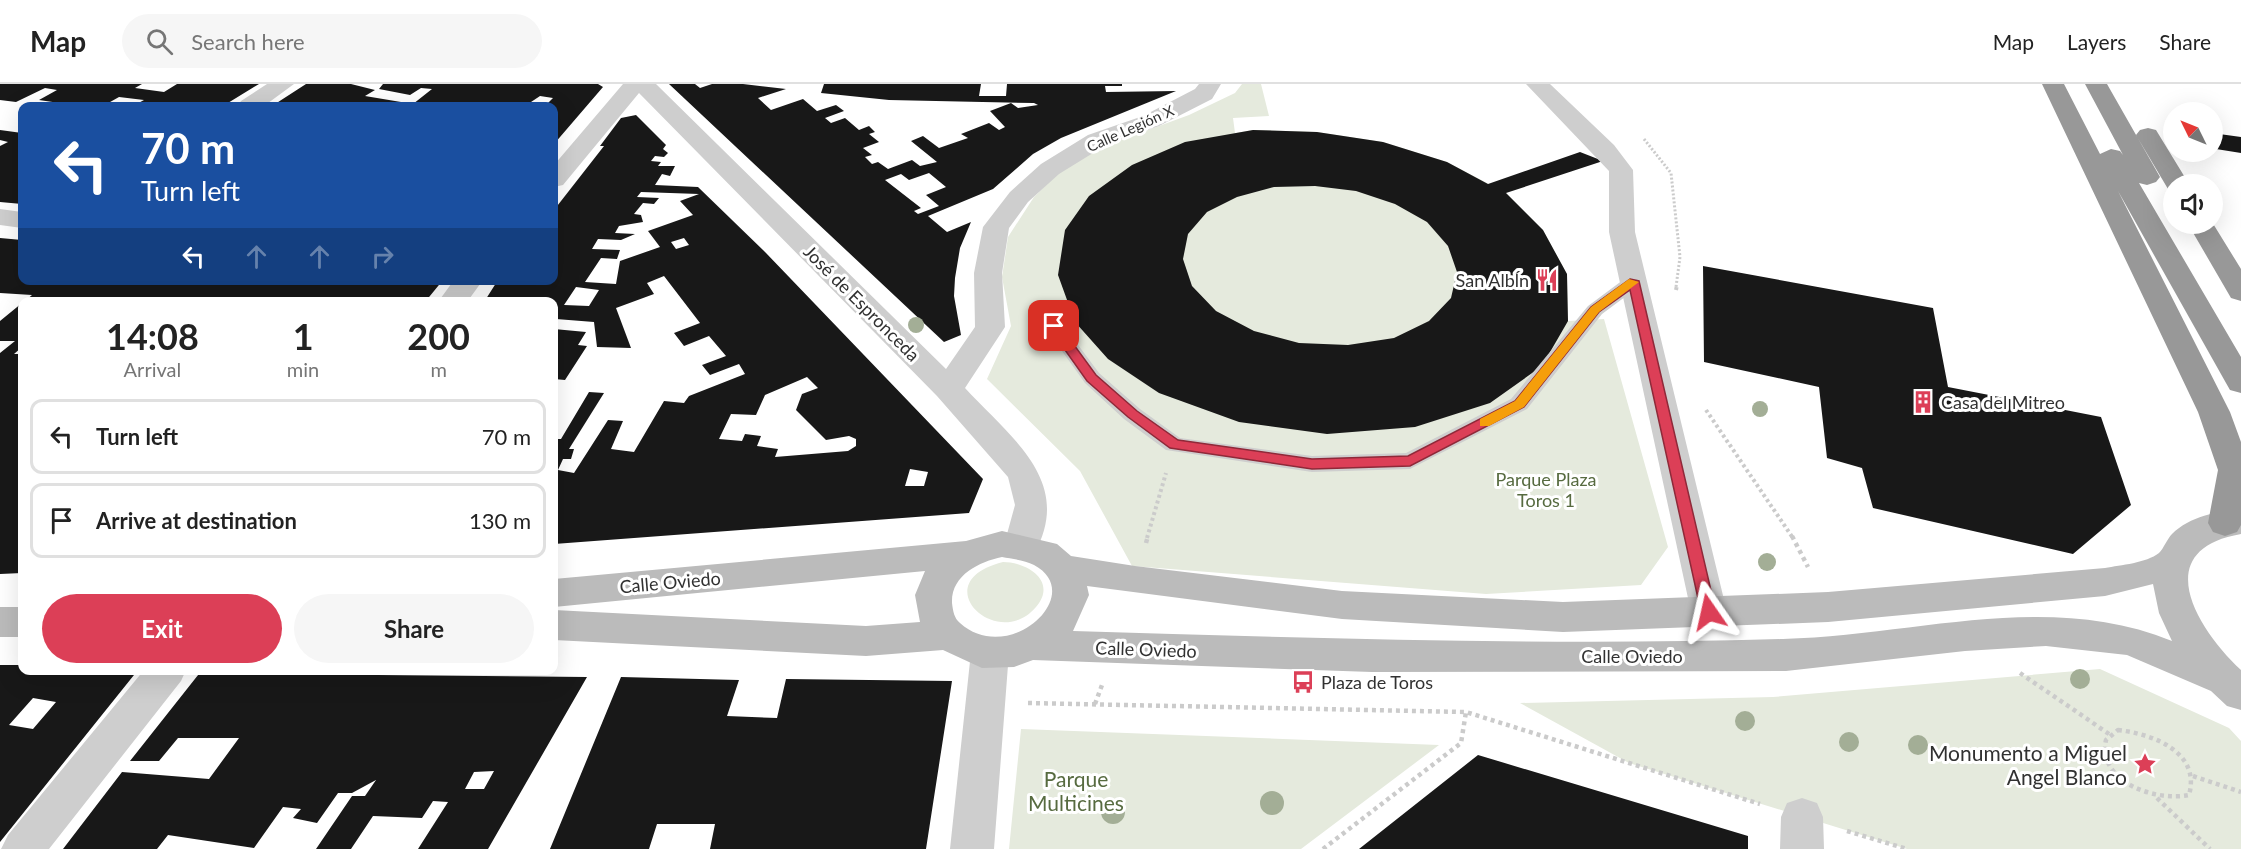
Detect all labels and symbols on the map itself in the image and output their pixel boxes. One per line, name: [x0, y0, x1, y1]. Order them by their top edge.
street label: Calle Legión X: [1084, 101, 1176, 155]
north arrow: [2163, 102, 2223, 162]
street label: José de Espronceda: [799, 240, 925, 366]
restaurant icon: San Albĺn: [1534, 267, 1560, 293]
place label: San Albĺn: [1456, 269, 1529, 291]
pin: [1028, 300, 1079, 351]
building icon: Casa del Mitreo: [1910, 389, 1936, 415]
place label: Casa del Mitreo: [1941, 391, 2065, 413]
park label: Parque Plaza Toros 1: [1496, 468, 1596, 511]
street label: Calle Oviedo: [619, 567, 721, 597]
position arrow: [1677, 580, 1741, 644]
street label: Calle Oviedo: [1095, 636, 1197, 662]
street label: Calle Oviedo: [1581, 645, 1683, 667]
bus stop icon: Plaza de Toros: [1290, 669, 1316, 695]
place label: Plaza de Toros: [1321, 671, 1433, 693]
place label: Monumento a Miguel Angel Blanco: [1929, 740, 2127, 789]
place icon: Monumento a Miguel Angel Blanco: [2132, 751, 2158, 777]
park label: Parque Multicines: [1028, 766, 1124, 815]

